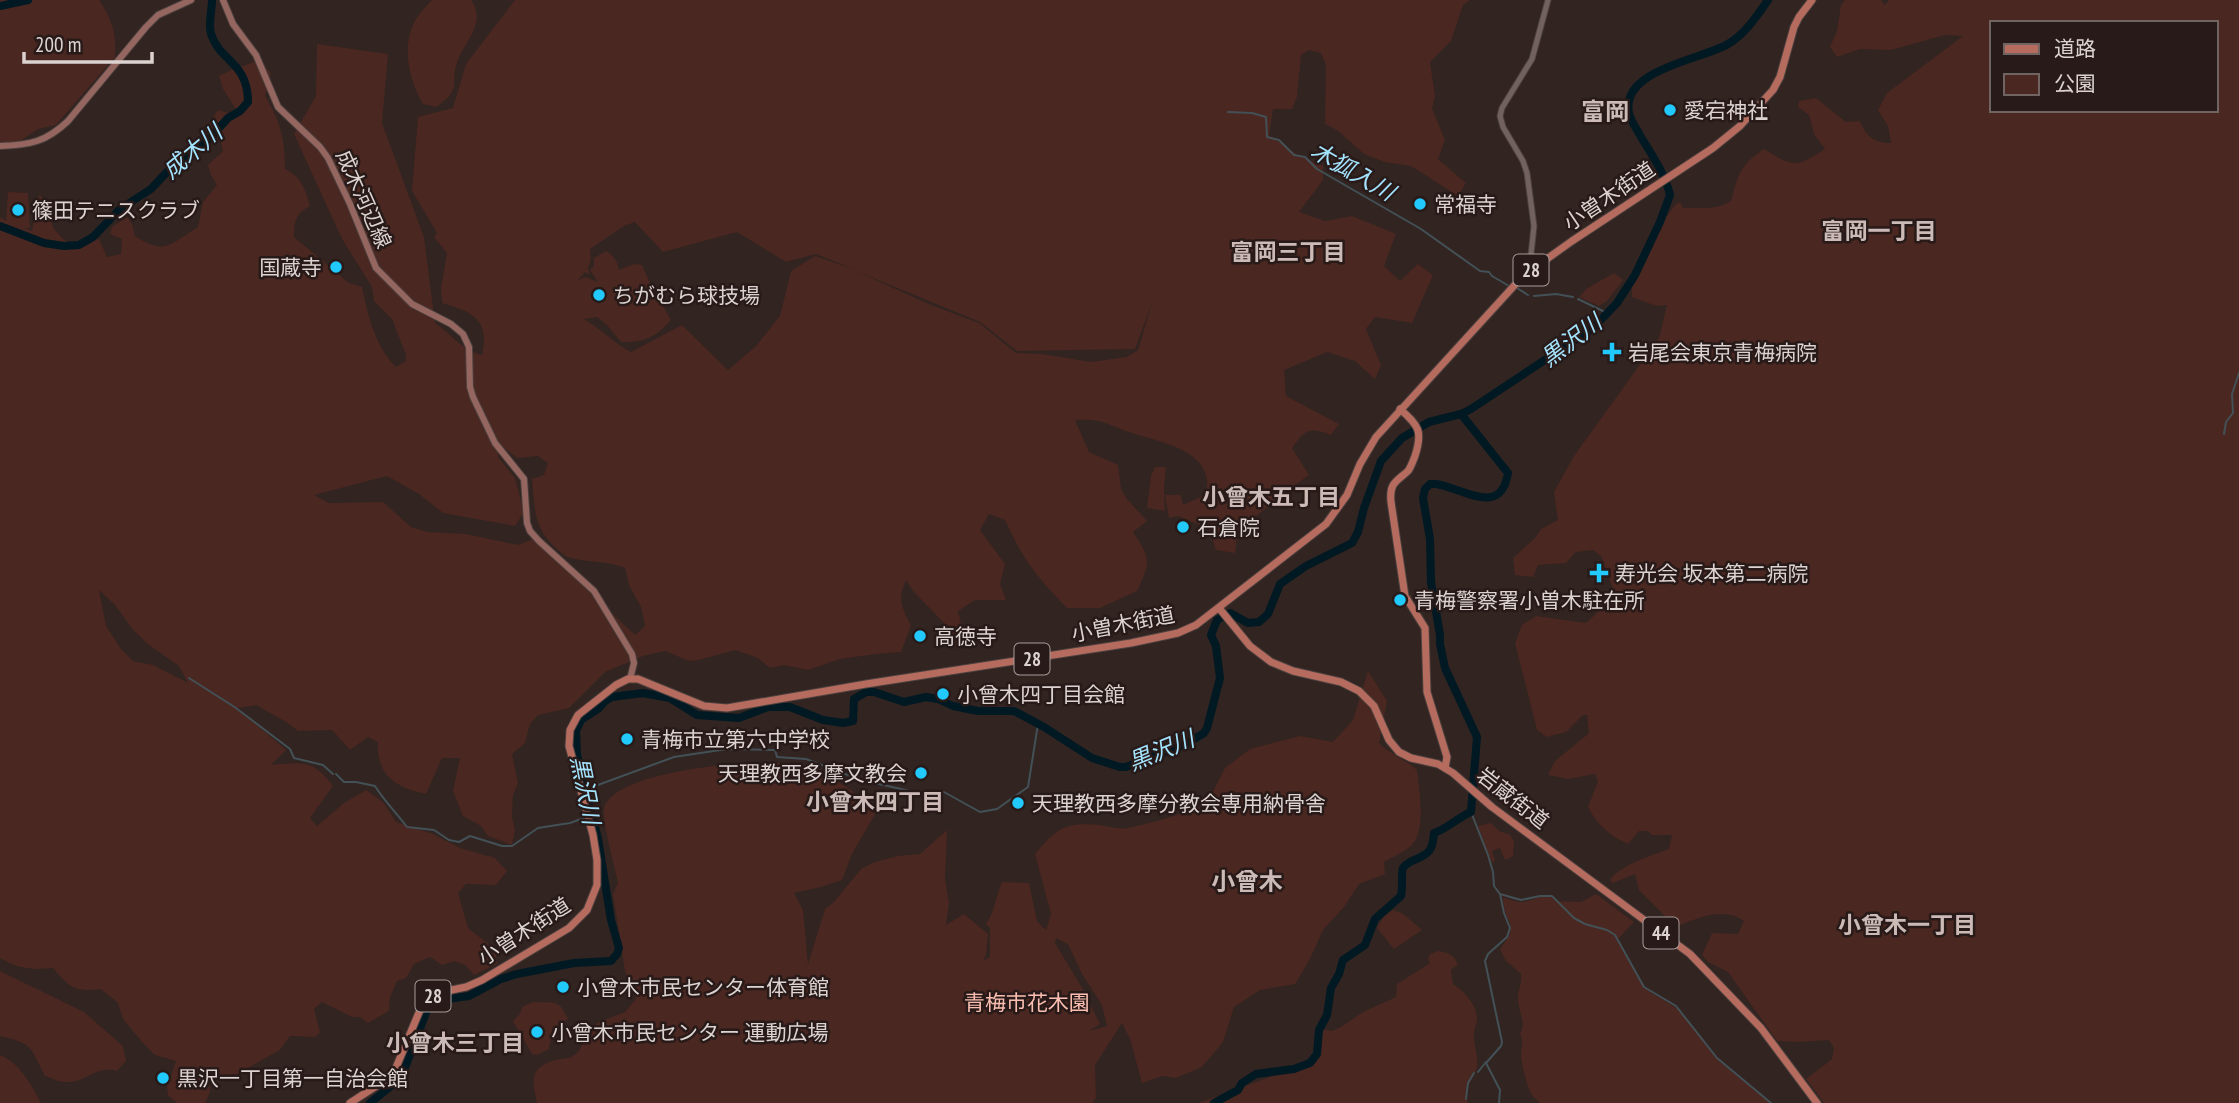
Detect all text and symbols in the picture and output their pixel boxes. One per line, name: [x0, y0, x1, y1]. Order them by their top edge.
scale bar: [24, 21, 152, 65]
legend: [1990, 21, 2218, 112]
text: 200 m: [35, 31, 81, 58]
text: 道路: [2054, 35, 2096, 62]
text: 公園: [2054, 70, 2096, 97]
district label: 富岡: [1581, 96, 1629, 127]
place label: 愛宕神社: [1684, 97, 1768, 124]
marker: 愛宕神社: [1662, 102, 1678, 118]
water label: 成木川: [156, 116, 230, 184]
water label: 木狐入川: [1306, 135, 1403, 208]
street label: 成木河辺線: [330, 146, 398, 252]
street label: 小曽木街道: [1558, 155, 1660, 237]
place label: 常福寺: [1434, 191, 1497, 218]
marker: 常福寺: [1412, 196, 1428, 212]
place label: 篠田テニスクラブ: [32, 197, 200, 224]
marker: 篠田テニスクラブ: [10, 202, 26, 218]
district label: 富岡一丁目: [1822, 216, 1937, 245]
district label: 富岡三丁目: [1231, 237, 1346, 266]
place label: 国蔵寺: [259, 254, 322, 281]
road number: 28: [1514, 254, 1548, 286]
marker: 国蔵寺: [328, 259, 344, 275]
place label: ちがむら球技場: [613, 282, 760, 309]
marker: ちがむら球技場: [591, 287, 607, 303]
water label: 黒沢川: [1535, 306, 1610, 372]
place label: 岩尾会東京青梅病院: [1628, 339, 1817, 366]
marker: 岩尾会東京青梅病院: [1602, 342, 1622, 362]
district label: 小曾木五丁目: [1202, 482, 1340, 511]
place label: 石倉院: [1197, 514, 1260, 541]
marker: 石倉院: [1175, 519, 1191, 535]
place label: 寿光会 坂本第二病院: [1615, 560, 1808, 587]
marker: 寿光会 坂本第二病院: [1589, 563, 1609, 583]
place label: 青梅警察署小曽木駐在所: [1414, 587, 1645, 614]
marker: 青梅警察署小曽木駐在所: [1392, 592, 1408, 608]
street label: 小曽木街道: [1069, 601, 1177, 647]
place label: 高徳寺: [934, 623, 997, 650]
marker: 高徳寺: [912, 628, 928, 644]
road number: 28: [1014, 644, 1050, 674]
place label: 小曾木四丁目会館: [957, 681, 1125, 708]
marker: 小曾木四丁目会館: [935, 686, 951, 702]
water label: 黒沢川: [1124, 723, 1201, 776]
place label: 青梅市立第六中学校: [641, 726, 830, 753]
marker: 青梅市立第六中学校: [619, 731, 635, 747]
water label: 黒沢川: [565, 753, 607, 830]
place label: 天理教西多摩文教会: [718, 760, 907, 787]
street label: 岩蔵街道: [1472, 762, 1554, 834]
marker: 天理教西多摩文教会: [913, 765, 929, 781]
district label: 小曾木四丁目: [806, 787, 944, 816]
place label: 天理教西多摩分教会専用納骨舎: [1032, 790, 1326, 817]
marker: 天理教西多摩分教会専用納骨舎: [1010, 795, 1026, 811]
district label: 小曾木: [1211, 866, 1283, 897]
street label: 小曽木街道: [473, 891, 575, 971]
district label: 小曾木一丁目: [1838, 910, 1976, 939]
road number: 44: [1644, 917, 1678, 948]
place label: 小曾木市民センター体育館: [577, 974, 829, 1001]
marker: 小曾木市民センター体育館: [555, 979, 571, 995]
road number: 28: [416, 980, 450, 1012]
park label: 青梅市花木園: [964, 989, 1090, 1016]
place label: 小曾木市民センター 運動広場: [551, 1019, 828, 1046]
marker: 小曾木市民センター 運動広場: [529, 1024, 545, 1040]
district label: 小曾木三丁目: [386, 1028, 524, 1057]
place label: 黒沢一丁目第一自治会館: [177, 1065, 408, 1092]
marker: 黒沢一丁目第一自治会館: [155, 1070, 171, 1086]

